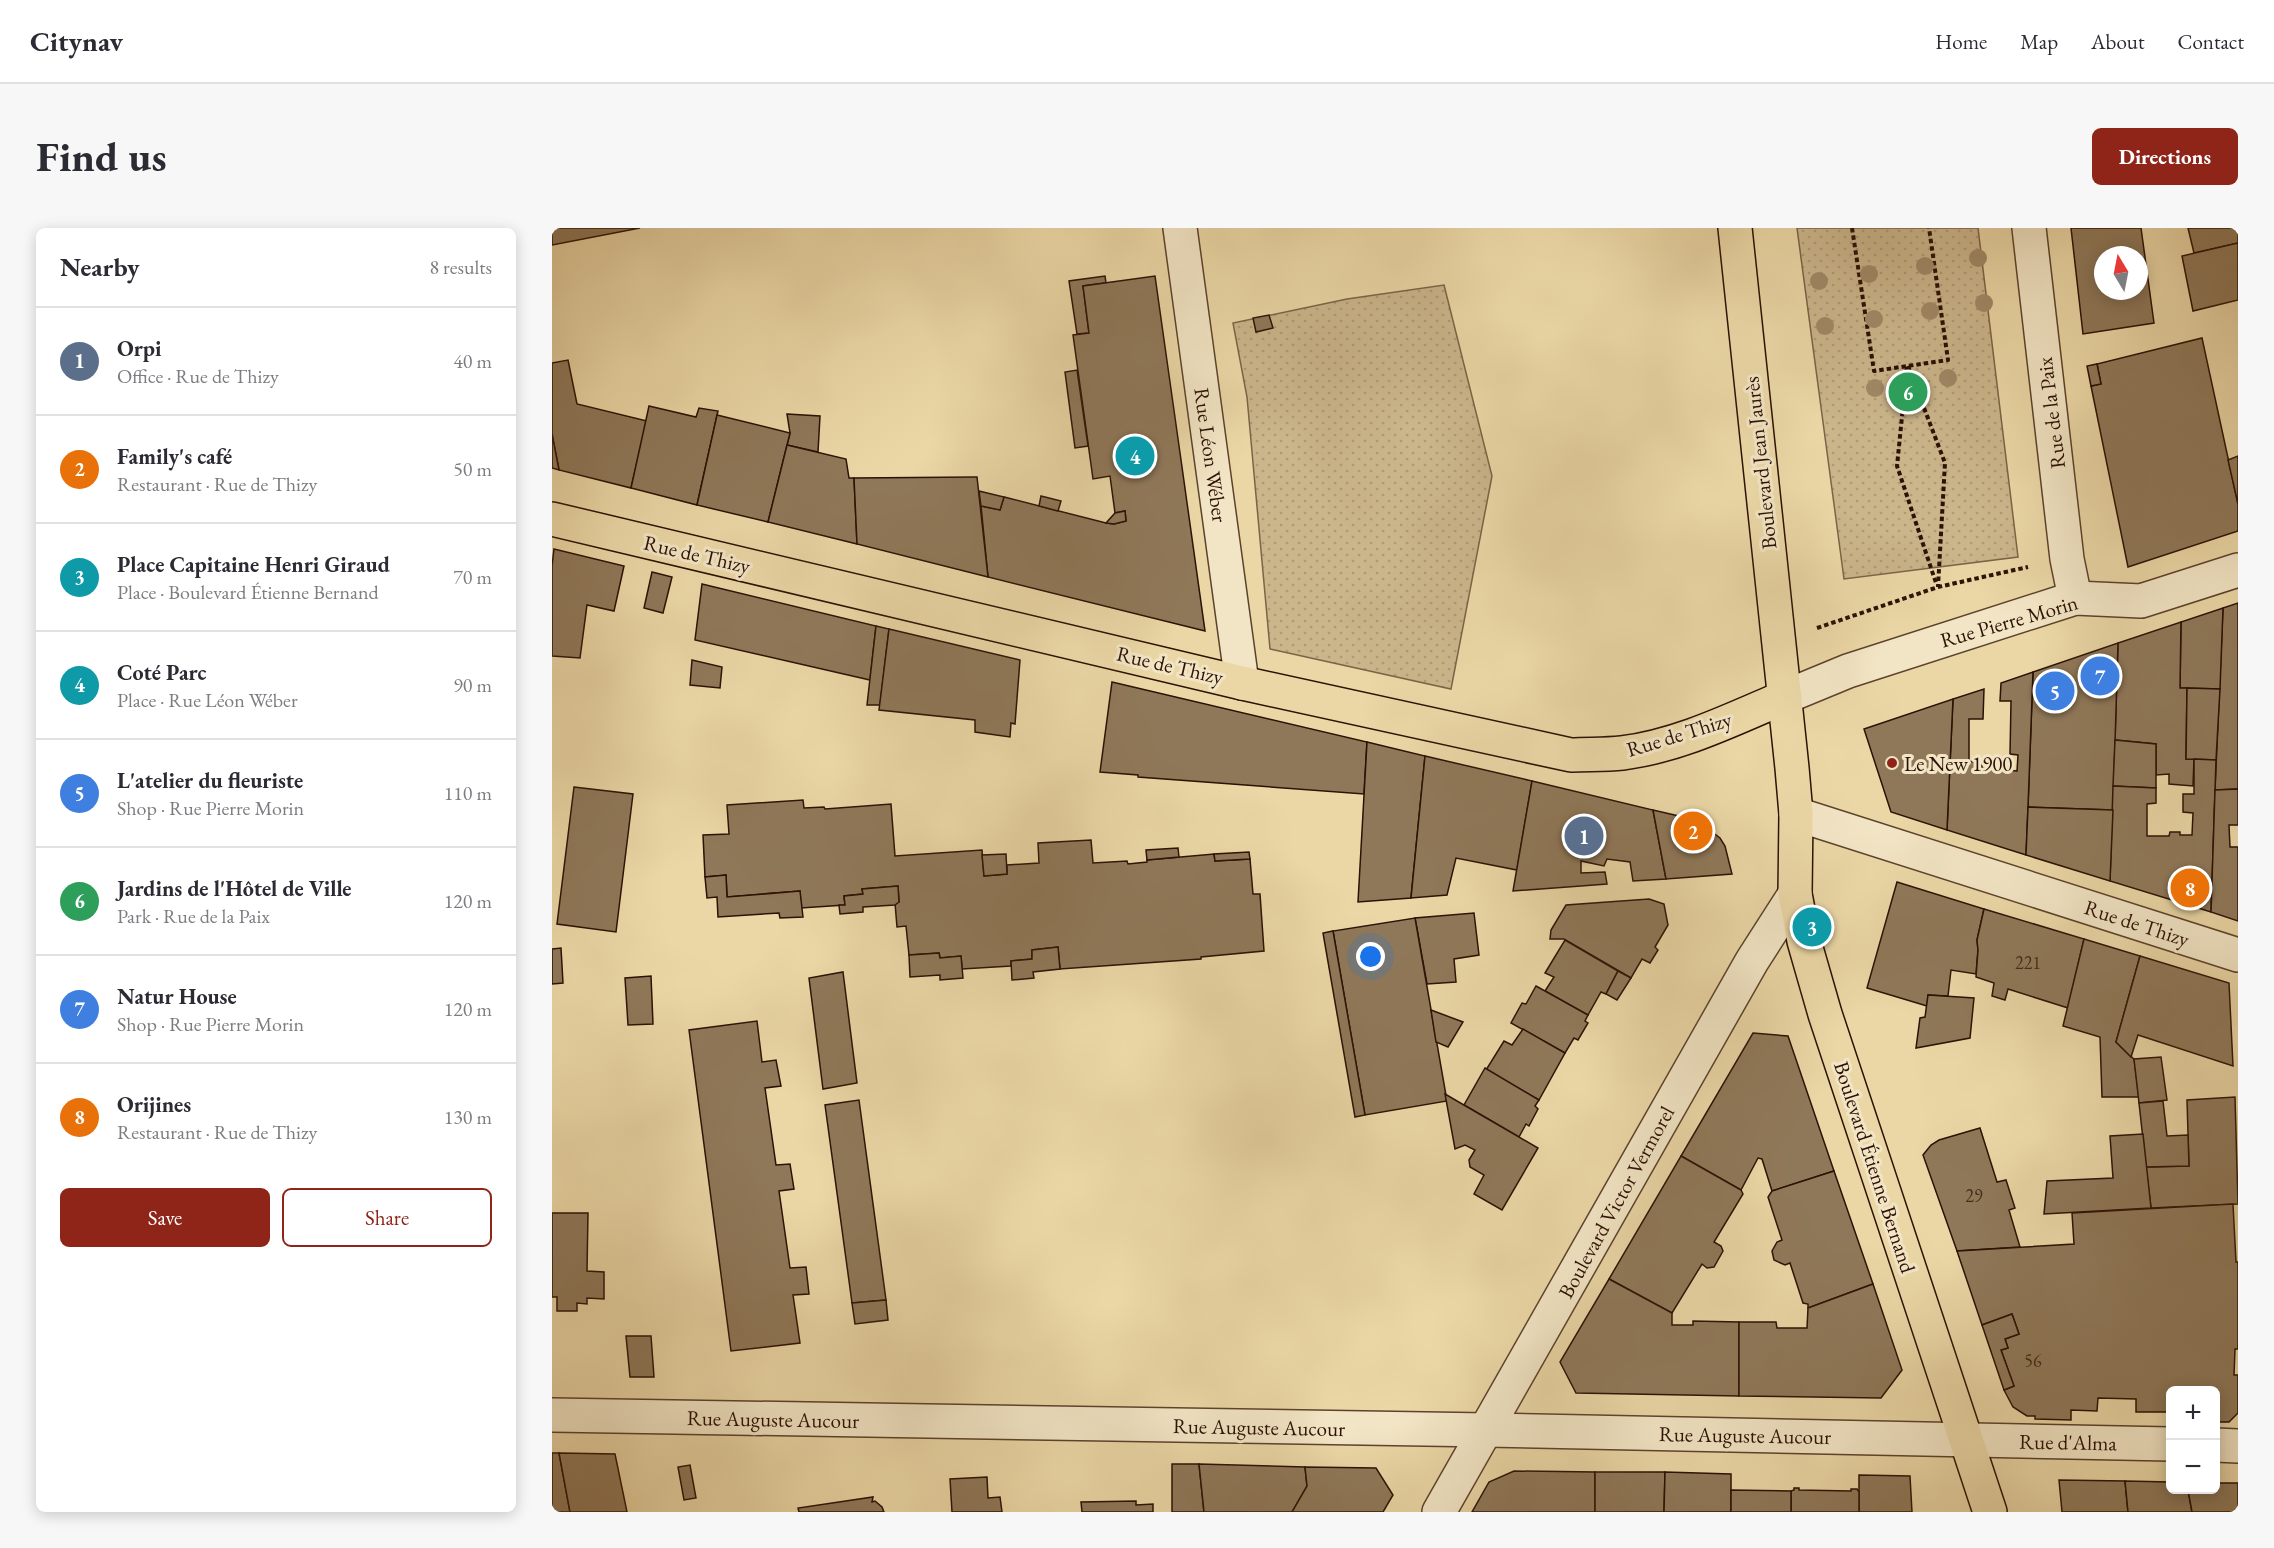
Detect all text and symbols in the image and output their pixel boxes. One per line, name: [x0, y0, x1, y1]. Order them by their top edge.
text: Citynav: [30, 23, 123, 59]
text: Home: [1935, 28, 1987, 55]
text: Map: [2020, 28, 2058, 55]
text: About: [2091, 28, 2144, 55]
text: Contact: [2177, 28, 2244, 55]
button: Directions: [2092, 128, 2238, 185]
text: Find us: [36, 129, 167, 184]
north arrow: [2094, 246, 2148, 300]
text: Nearby: [60, 250, 140, 284]
text: 8 results: [429, 254, 492, 280]
text: Orpi: [117, 334, 161, 363]
text: 1: [74, 348, 85, 374]
text: 40 m: [453, 348, 492, 374]
street label: Rue de la Paix: [2031, 356, 2071, 470]
text: Office · Rue de Thizy: [117, 363, 279, 389]
pin: 6: [1888, 370, 1928, 414]
street label: Boulevard Jean Jaurès: [1737, 375, 1783, 551]
street label: Rue Léon Wéber: [1188, 386, 1234, 524]
pin: 4: [1116, 434, 1154, 478]
text: Family's café: [117, 442, 232, 471]
text: 2: [74, 456, 85, 482]
text: 50 m: [453, 456, 492, 482]
text: Restaurant · Rue de Thizy: [117, 471, 317, 497]
street label: Rue de Thizy: [641, 529, 754, 580]
text: Place Capitaine Henri Giraud: [117, 550, 390, 579]
text: 3: [74, 564, 85, 590]
text: 70 m: [453, 564, 492, 590]
text: Place · Boulevard Étienne Bernand: [117, 579, 379, 605]
street label: Rue Pierre Morin: [1937, 588, 2081, 654]
street label: Rue de Thizy: [1114, 640, 1227, 691]
pin: 7: [2080, 654, 2120, 698]
text: Coté Parc: [117, 658, 206, 687]
pin: 5: [2036, 668, 2074, 714]
text: 4: [74, 672, 85, 698]
text: 90 m: [453, 672, 492, 698]
text: Place · Rue Léon Wéber: [117, 687, 298, 713]
street label: Rue de Thizy: [1623, 705, 1736, 763]
place label: Le New 1900: [1904, 750, 2012, 777]
marker: Le New 1900: [1885, 756, 1899, 770]
text: L'atelier du fleuriste: [117, 766, 303, 795]
text: 5: [74, 780, 85, 806]
text: 110 m: [444, 780, 492, 806]
text: Shop · Rue Pierre Morin: [117, 795, 304, 821]
pin: 2: [1674, 808, 1712, 854]
pin: 1: [1564, 814, 1604, 858]
pin: 8: [2170, 866, 2210, 910]
text: Jardins de l'Hôtel de Ville: [117, 874, 352, 903]
text: 6: [74, 888, 85, 914]
text: 120 m: [444, 888, 492, 914]
street label: Rue de Thizy: [2081, 893, 2194, 953]
text: Park · Rue de la Paix: [117, 903, 270, 929]
pin: 3: [1792, 904, 1832, 950]
your location: [1356, 942, 1385, 971]
house number: 221: [2015, 951, 2041, 974]
text: Natur House: [117, 982, 237, 1011]
text: 7: [74, 996, 85, 1022]
text: 120 m: [444, 996, 492, 1022]
text: Shop · Rue Pierre Morin: [117, 1011, 304, 1037]
street label: Boulevard Étienne Bernand: [1828, 1058, 1922, 1276]
text: Orijines: [117, 1090, 191, 1119]
street label: Boulevard Victor Vermorel: [1552, 1101, 1680, 1303]
text: 8: [74, 1104, 85, 1130]
text: 130 m: [444, 1104, 492, 1130]
text: Restaurant · Rue de Thizy: [117, 1119, 317, 1145]
house number: 29: [1965, 1184, 1983, 1207]
button: Save: [60, 1188, 270, 1247]
button: Share: [282, 1188, 492, 1247]
house number: 56: [2024, 1349, 2042, 1372]
map controls: [2166, 1386, 2220, 1494]
button: +: [2166, 1386, 2220, 1440]
street label: Rue Auguste Aucour: [687, 1404, 859, 1434]
street label: Rue Auguste Aucour: [1173, 1412, 1345, 1442]
street label: Rue Auguste Aucour: [1659, 1420, 1831, 1450]
street label: Rue d'Alma: [2019, 1428, 2118, 1456]
button: −: [2166, 1440, 2220, 1494]

